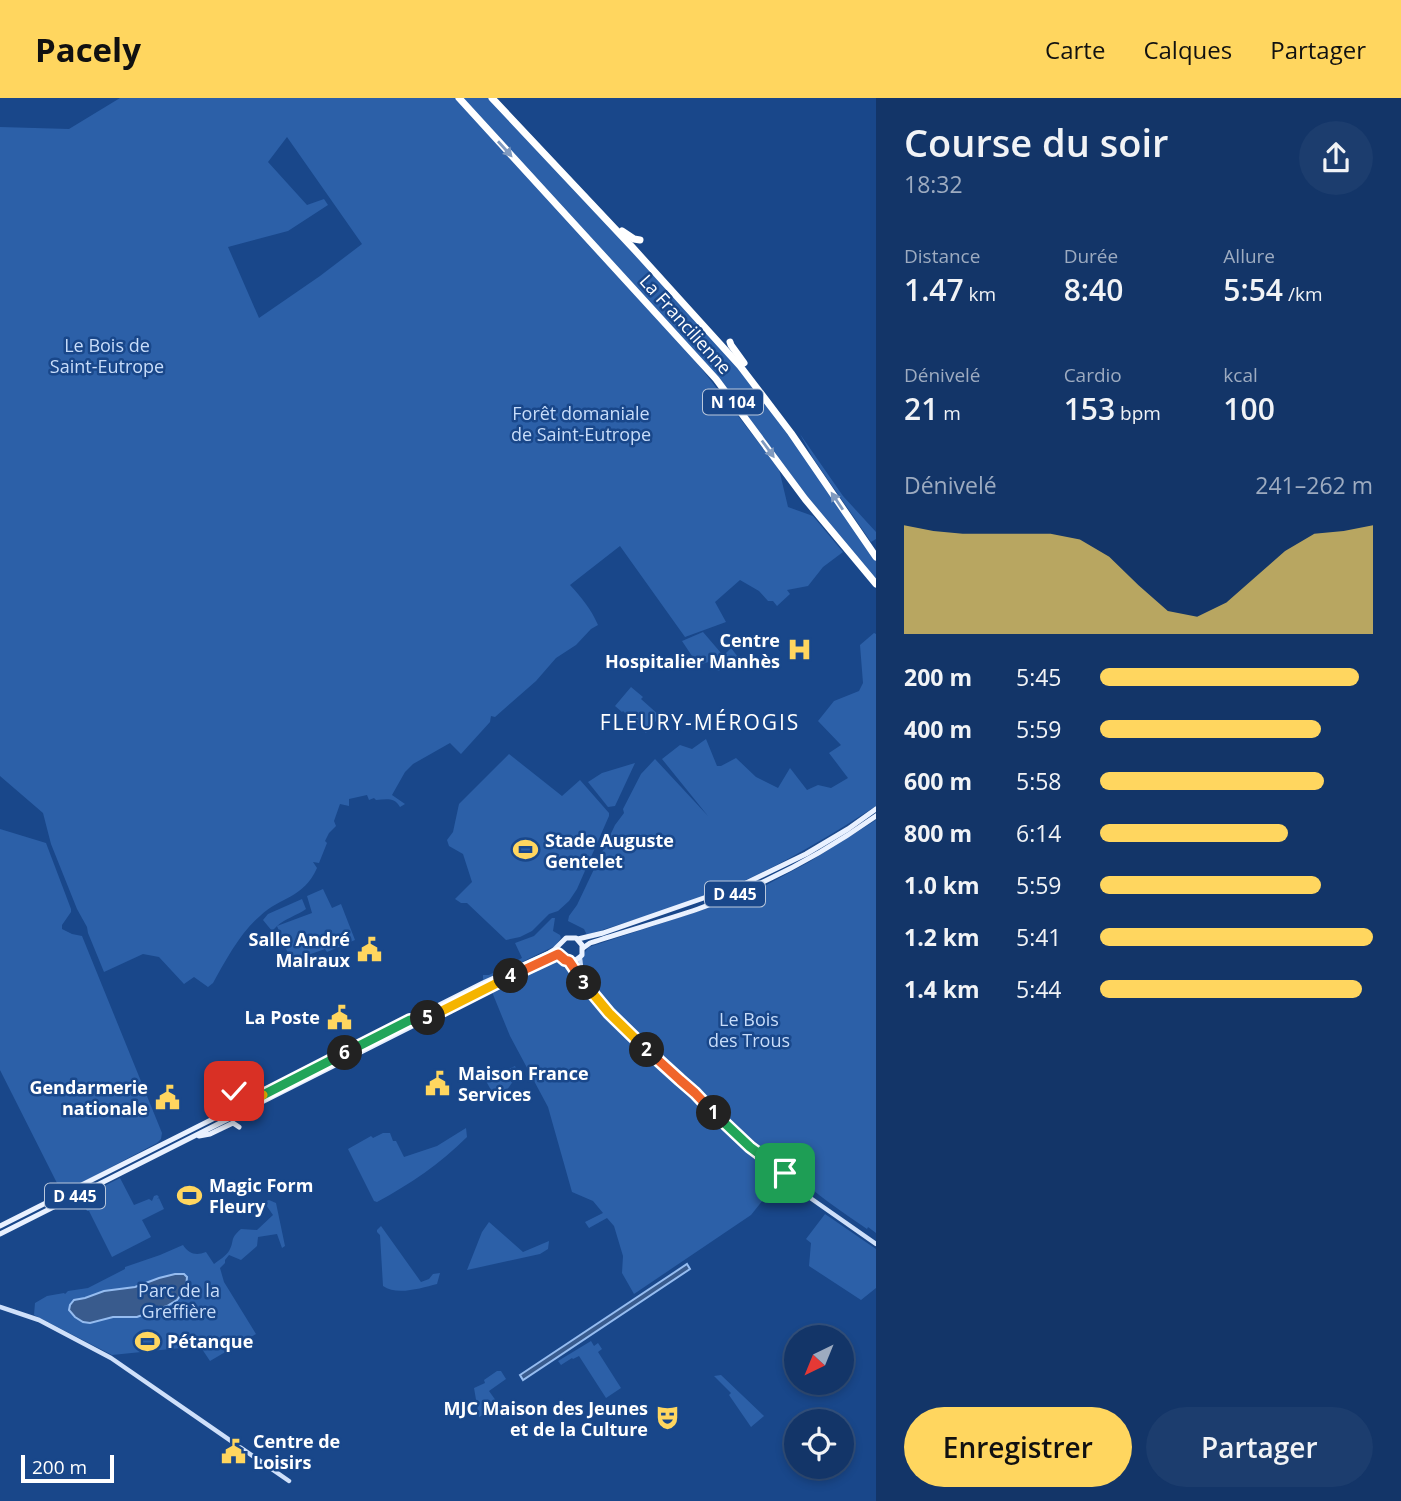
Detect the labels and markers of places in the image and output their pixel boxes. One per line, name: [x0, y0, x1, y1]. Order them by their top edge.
place label: Centre Hospitalier Manhès: [605, 628, 780, 673]
hospital icon: Centre Hospitalier Manhès: [786, 636, 814, 664]
place label: Stade Auguste Gentelet: [545, 828, 674, 873]
sports icon: Stade Auguste Gentelet: [511, 836, 539, 864]
place label: Salle André Malraux: [248, 927, 351, 972]
public building icon: Salle André Malraux: [356, 935, 384, 963]
pin: 4: [494, 958, 528, 994]
pin: 3: [566, 966, 602, 1001]
pin: 5: [410, 1000, 446, 1035]
public building icon: La Poste: [326, 1003, 354, 1031]
place label: La Poste: [244, 1005, 320, 1029]
pin: 2: [630, 1032, 664, 1068]
pin: 6: [328, 1035, 362, 1070]
pin: [204, 1061, 264, 1121]
place label: Maison France Services: [458, 1061, 589, 1106]
public building icon: Maison France Services: [424, 1069, 452, 1097]
place label: Gendarmerie nationale: [29, 1075, 148, 1120]
public building icon: Gendarmerie nationale: [154, 1083, 182, 1111]
pin: 1: [696, 1096, 732, 1130]
pin: [755, 1143, 815, 1203]
place label: Magic Form Fleury: [209, 1173, 313, 1218]
sports icon: Magic Form Fleury: [175, 1181, 203, 1209]
sports icon: Pétanque: [133, 1327, 161, 1355]
place label: Pétanque: [167, 1329, 253, 1353]
place label: MJC Maison des Jeunes et de la Culture: [444, 1396, 648, 1441]
theatre icon: MJC Maison des Jeunes et de la Culture: [654, 1404, 682, 1432]
place label: Centre de Loisirs: [253, 1429, 340, 1474]
public building icon: Centre de Loisirs: [219, 1437, 247, 1465]

